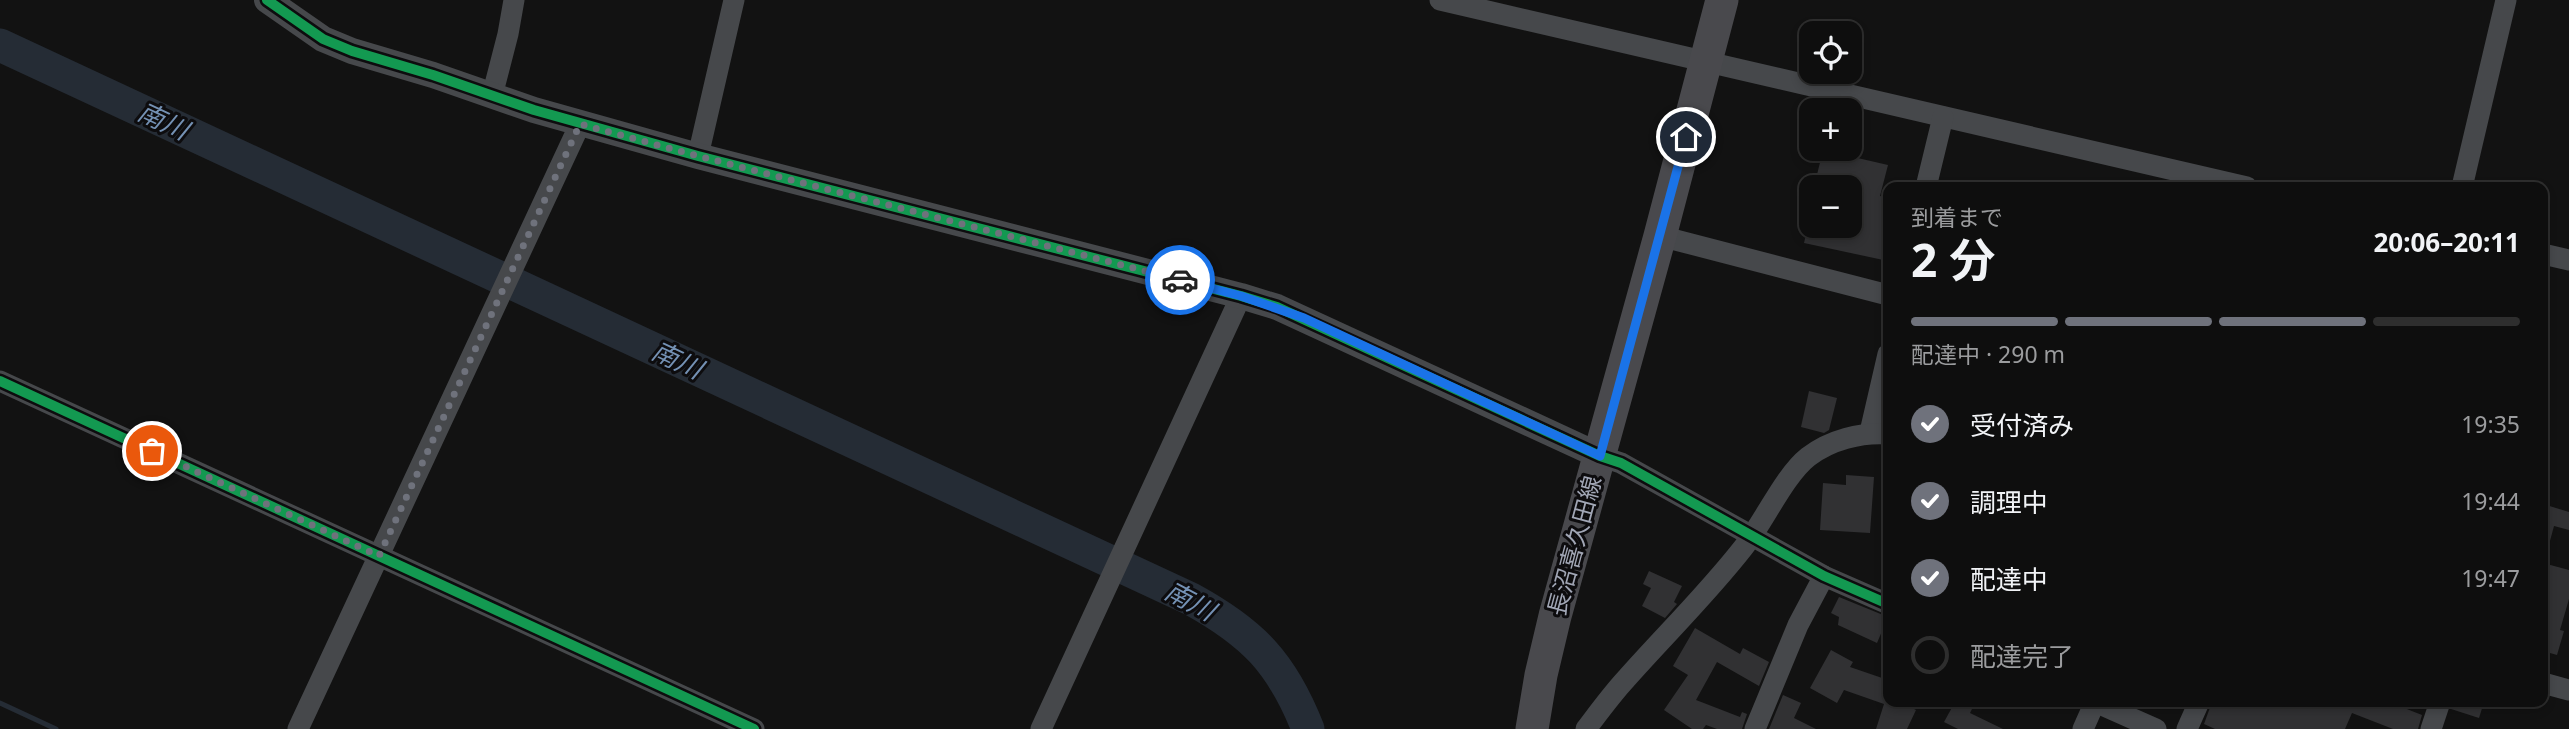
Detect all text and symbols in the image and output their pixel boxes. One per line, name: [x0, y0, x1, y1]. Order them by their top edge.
map controls: [1799, 21, 1862, 238]
button: locate: [1799, 21, 1862, 84]
water label: 南川: [132, 93, 197, 149]
button: +: [1799, 98, 1862, 161]
pin: [1656, 107, 1716, 167]
icon: home: [1667, 118, 1705, 156]
button: −: [1799, 175, 1862, 238]
text: 到着まで: [1911, 201, 2003, 233]
text: 20:06–20:11: [2373, 224, 2520, 260]
text: 2 分: [1911, 228, 1995, 290]
courier: [1145, 245, 1215, 315]
icon: car: [1161, 261, 1199, 299]
water label: 南川: [646, 332, 711, 388]
text: 配達中 · 290 m: [1911, 338, 2065, 370]
icon: check: [1911, 405, 1949, 443]
text: 受付済み: [1970, 407, 2074, 443]
text: 19:35: [2461, 408, 2520, 440]
pin: [122, 421, 182, 481]
icon: bag: [133, 432, 171, 470]
street label: 長沼喜久田線: [1539, 472, 1608, 619]
icon: check: [1911, 482, 1949, 520]
text: 調理中: [1970, 484, 2048, 520]
text: 19:44: [2461, 485, 2520, 517]
icon: check: [1911, 559, 1949, 597]
text: 配達中: [1970, 561, 2048, 597]
text: 19:47: [2461, 562, 2520, 594]
water label: 南川: [1159, 572, 1225, 630]
text: 配達完了: [1970, 638, 2074, 674]

